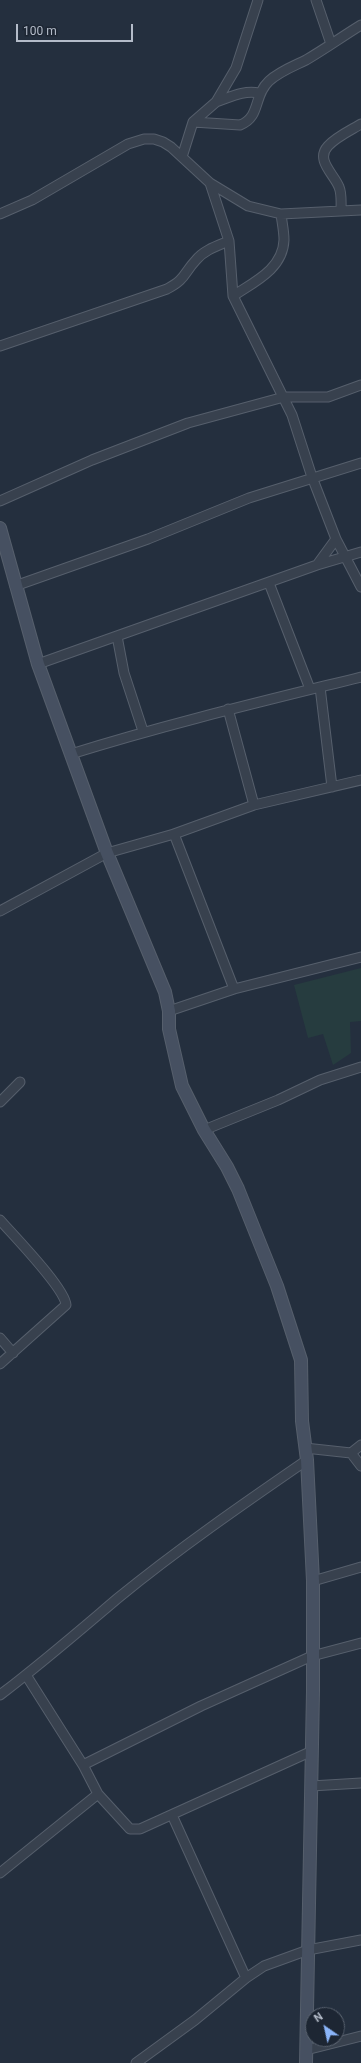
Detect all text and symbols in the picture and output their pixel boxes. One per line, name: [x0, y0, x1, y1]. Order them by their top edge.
scale bar: [18, 16, 135, 42]
text: 100 m: [23, 24, 57, 38]
north arrow: [305, 2007, 345, 2047]
text: N: [312, 2010, 325, 2025]

